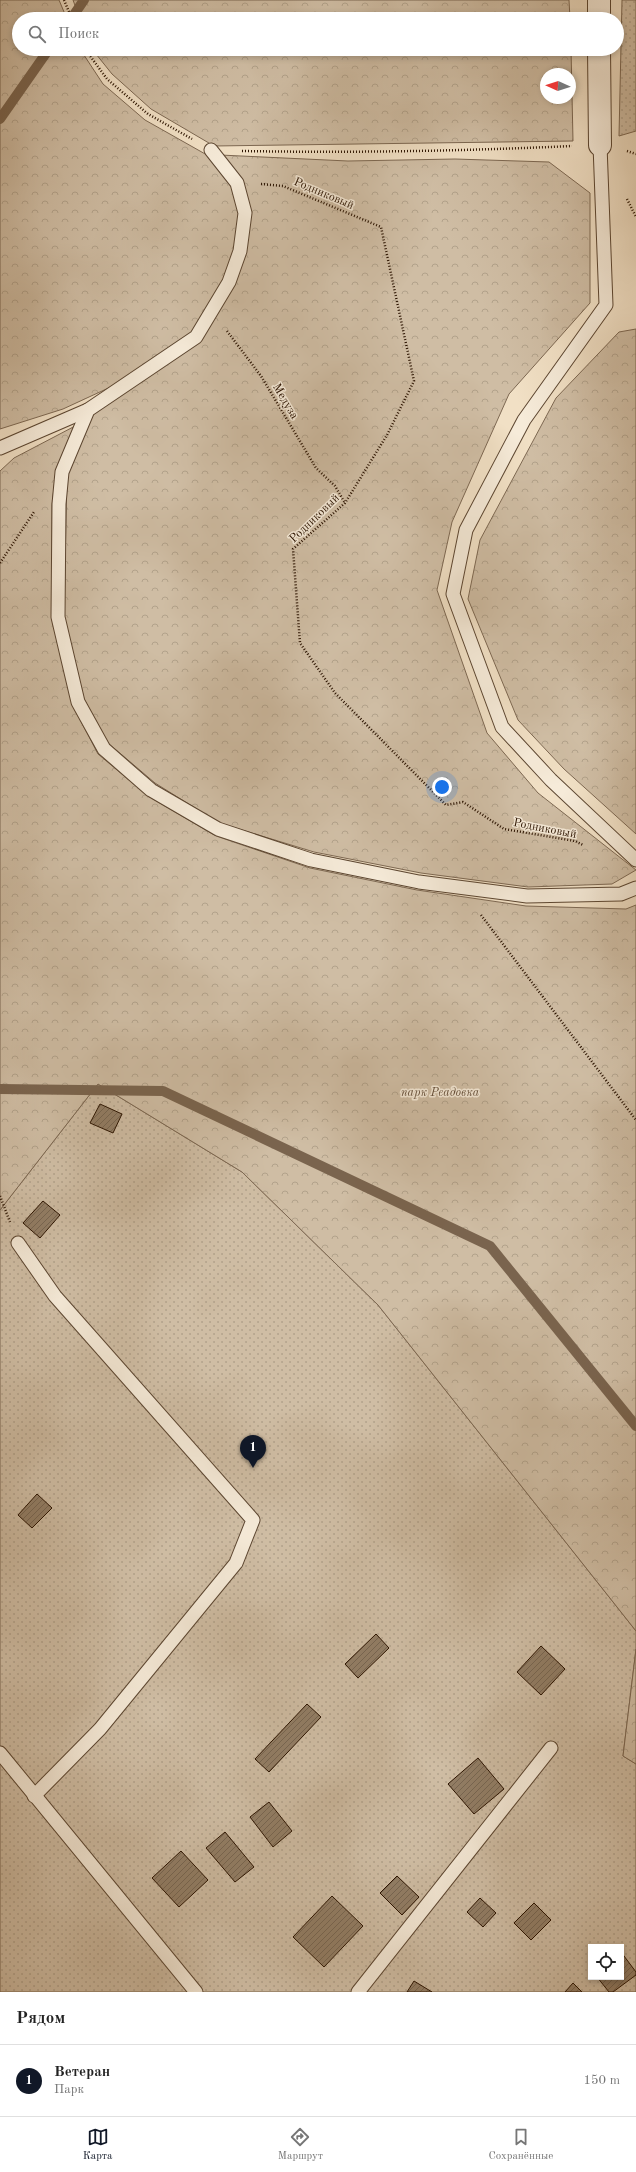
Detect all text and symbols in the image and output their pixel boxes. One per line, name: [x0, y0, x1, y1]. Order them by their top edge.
search box: [12, 12, 624, 56]
icon: search: [26, 23, 48, 45]
text: Поиск: [58, 27, 99, 42]
north arrow: [540, 68, 576, 104]
street label: Родниковый: [292, 176, 355, 212]
street label: Медуза: [270, 382, 300, 421]
street label: Родниковый: [287, 492, 342, 545]
your location: [432, 777, 452, 797]
street label: Родниковый: [512, 817, 577, 841]
park label: парк Реадовка: [401, 1087, 480, 1099]
pin: 1: [240, 1435, 266, 1468]
map controls: [588, 1944, 624, 1980]
button: locate: [588, 1944, 624, 1980]
text: Рядом: [16, 2010, 65, 2027]
text: Ветеран: [54, 2065, 110, 2080]
text: 1: [25, 2074, 33, 2087]
text: 150 m: [583, 2074, 620, 2087]
text: Парк: [54, 2083, 84, 2096]
tab: Карта: [83, 2126, 112, 2164]
tab: Маршрут: [278, 2126, 323, 2164]
tab: Сохранённые: [488, 2126, 553, 2164]

